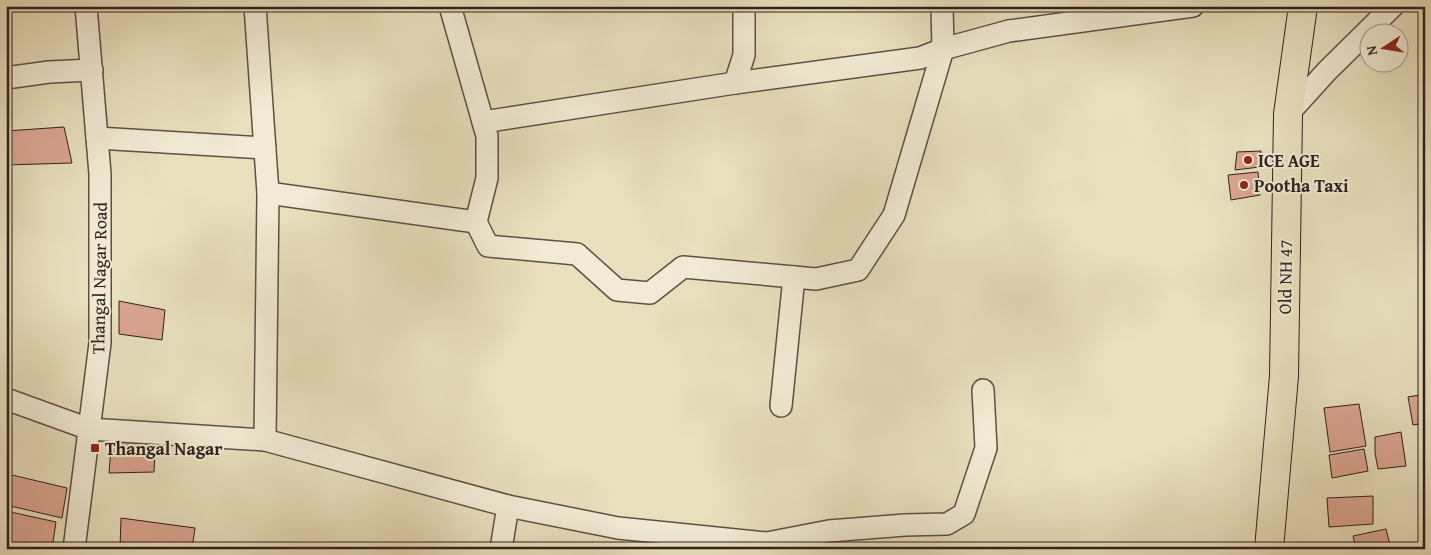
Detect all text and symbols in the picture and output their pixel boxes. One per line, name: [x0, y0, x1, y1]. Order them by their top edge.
north arrow: [1358, 22, 1408, 72]
text: N: [1360, 43, 1382, 57]
place label: ICE AGE: [1258, 147, 1320, 174]
marker: ICE AGE: [1242, 154, 1254, 166]
place label: Pootha Taxi: [1254, 172, 1349, 199]
marker: Pootha Taxi: [1238, 179, 1250, 191]
street label: Thangal Nagar Road: [84, 201, 114, 354]
street label: Old NH 47: [1271, 239, 1299, 315]
place label: Thangal Nagar: [105, 435, 223, 462]
marker: Thangal Nagar: [89, 442, 101, 454]

